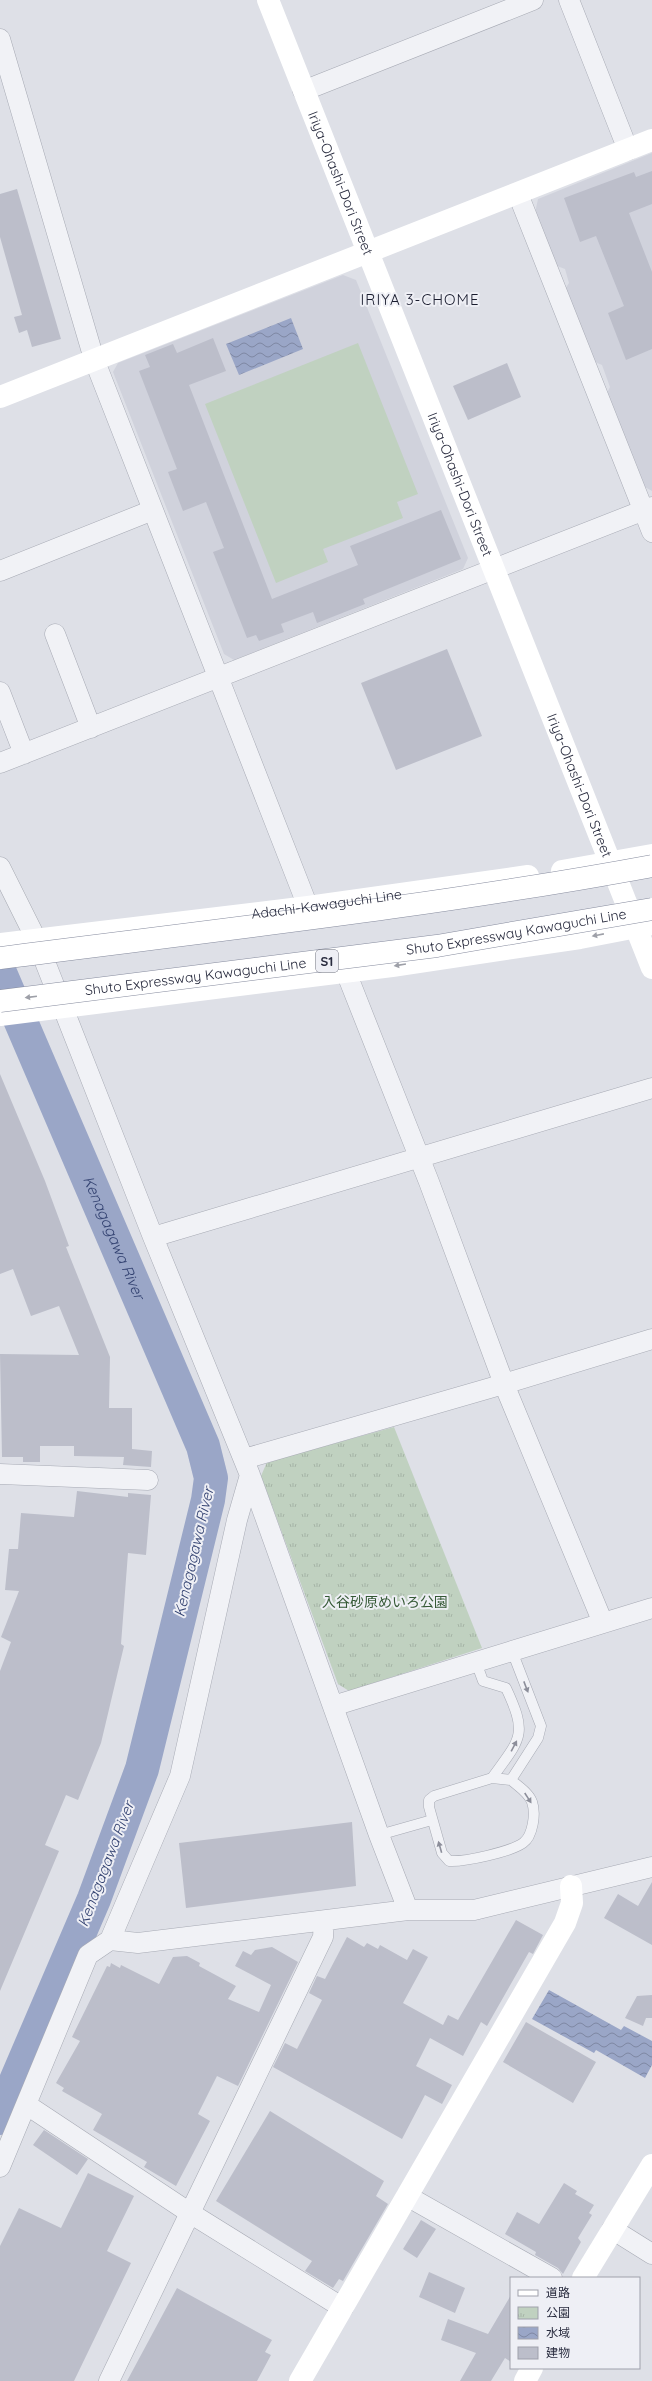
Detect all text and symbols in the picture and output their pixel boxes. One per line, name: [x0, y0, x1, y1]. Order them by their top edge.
street label: Iriya-Ohashi-Dori Street: [304, 109, 377, 258]
district label: IRIYA 3-CHOME: [361, 290, 479, 309]
street label: Iriya-Ohashi-Dori Street: [424, 410, 497, 559]
street label: Iriya-Ohashi-Dori Street: [543, 711, 616, 860]
street label: Adachi-Kawaguchi Line: [250, 885, 403, 923]
street label: Shuto Expressway Kawaguchi Line: [405, 905, 628, 959]
one-way arrow: [592, 932, 604, 938]
road number: S1: [316, 950, 338, 972]
street label: Shuto Expressway Kawaguchi Line: [84, 954, 307, 999]
one-way arrow: [394, 962, 406, 968]
one-way arrow: [25, 994, 37, 1001]
water label: Kenagagawa River: [79, 1173, 150, 1304]
water label: Kenagagawa River: [169, 1483, 218, 1619]
park label: 入谷砂原めいろ公園: [322, 1593, 448, 1611]
one-way arrow: [524, 1682, 530, 1694]
one-way arrow: [510, 1740, 517, 1752]
one-way arrow: [525, 1793, 532, 1804]
water label: Kenagagawa River: [73, 1796, 139, 1929]
one-way arrow: [437, 1840, 443, 1852]
legend: [510, 2277, 640, 2369]
text: 道路: [546, 2285, 570, 2300]
text: 公園: [546, 2305, 570, 2320]
text: 水域: [546, 2325, 570, 2340]
text: 建物: [546, 2345, 570, 2360]

